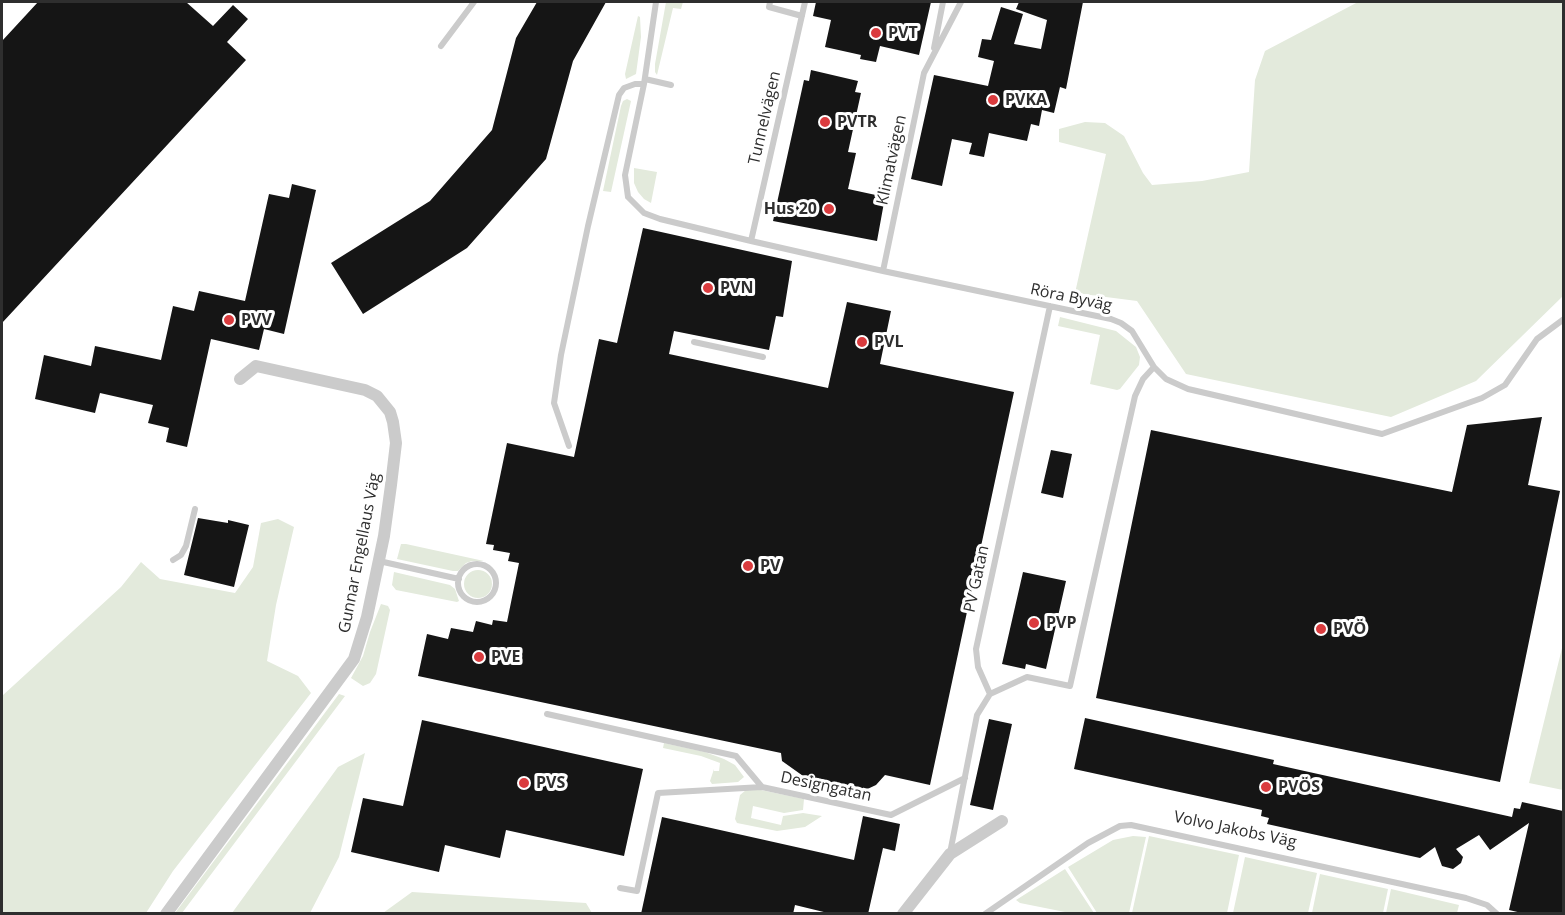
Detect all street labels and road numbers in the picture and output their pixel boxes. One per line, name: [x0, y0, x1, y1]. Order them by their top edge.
street label: Tunnelvägen: [745, 69, 785, 167]
street label: Klimatvägen: [873, 113, 911, 207]
street label: Röra Byväg: [1028, 280, 1114, 316]
street label: Gunnar Engellaus Väg: [335, 471, 385, 635]
street label: PV Gatan: [961, 544, 993, 614]
street label: Designgatan: [779, 768, 873, 806]
street label: Volvo Jakobs Väg: [1172, 808, 1298, 852]

